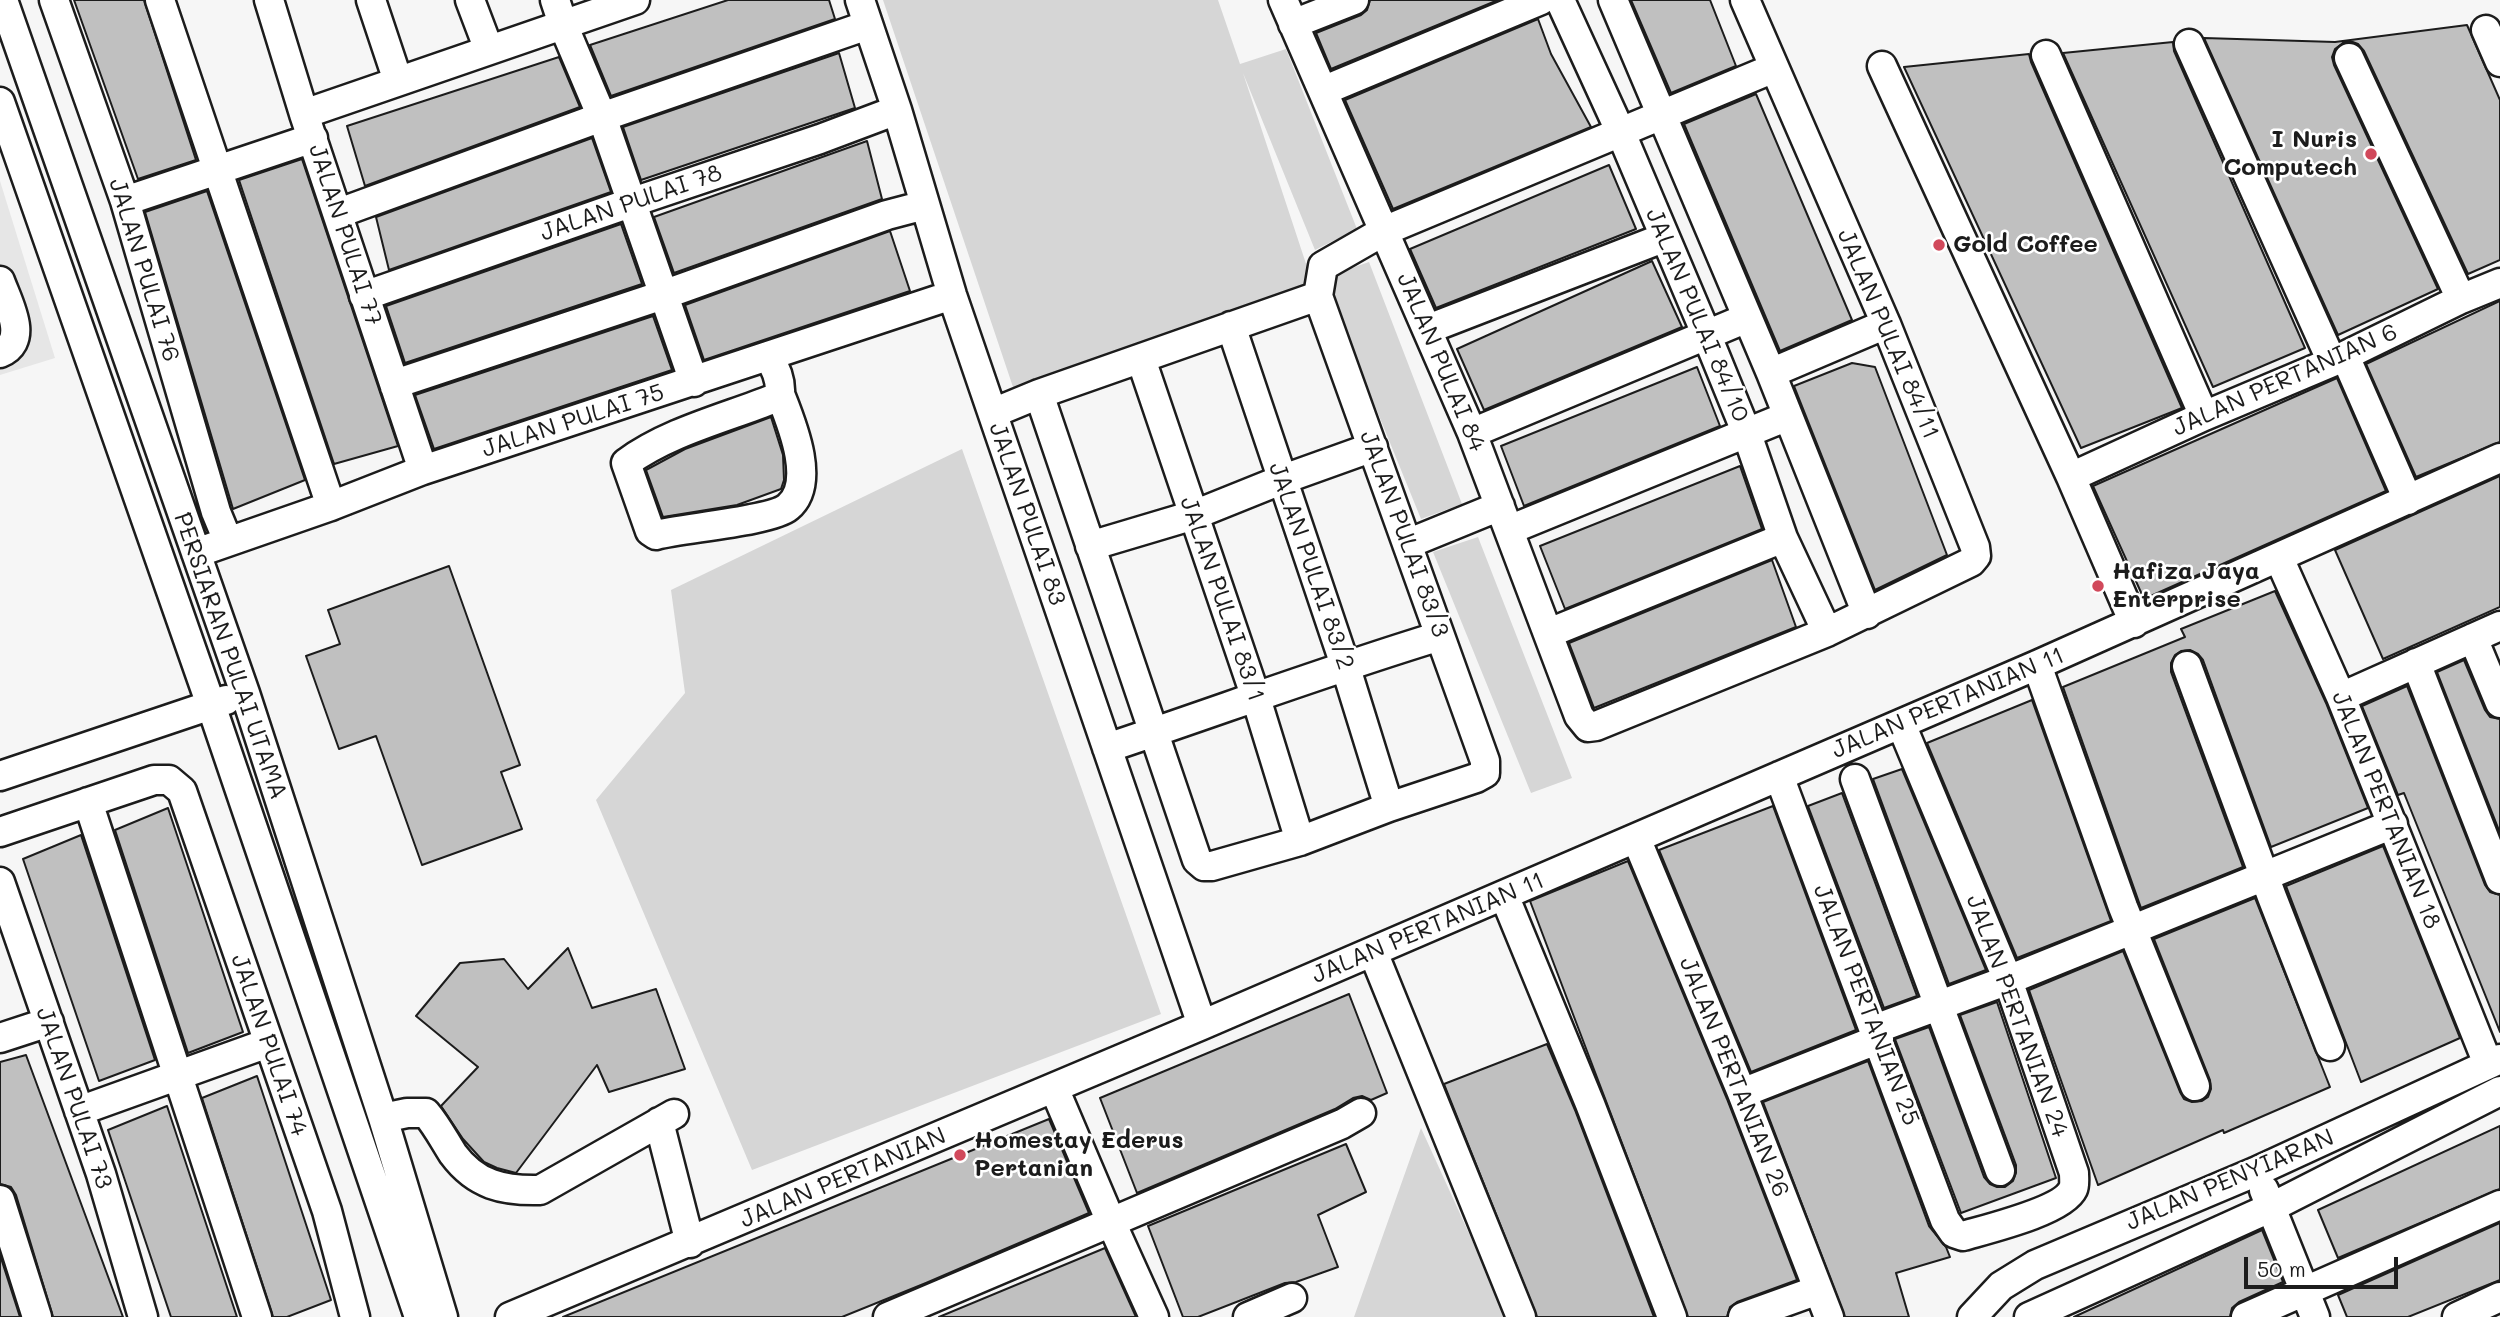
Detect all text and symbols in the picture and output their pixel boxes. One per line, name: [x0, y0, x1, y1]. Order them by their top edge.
place label: I Nuris Computech: [2223, 126, 2357, 182]
street label: JALAN PULAI 77: [302, 141, 388, 329]
marker: I Nuris Computech: [2363, 146, 2379, 162]
street label: JALAN PULAI 78: [536, 158, 726, 248]
street label: JALAN PULAI 76: [102, 175, 186, 365]
street label: JALAN PULAI 84/10: [1639, 204, 1755, 426]
street label: JALAN PULAI 84/11: [1831, 225, 1945, 443]
place label: Gold Coffee: [1953, 231, 2098, 259]
marker: Gold Coffee: [1931, 237, 1947, 253]
street label: JALAN PULAI 84: [1390, 268, 1492, 456]
street label: JALAN PERTANIAN 6: [2168, 317, 2402, 443]
street label: JALAN PULAI 75: [478, 378, 668, 464]
street label: JALAN PULAI 83: [982, 419, 1072, 609]
street label: JALAN PULAI 83/3: [1353, 427, 1455, 641]
street label: JALAN PULAI 83/2: [1262, 459, 1360, 673]
street label: JALAN PULAI 83/1: [1173, 493, 1271, 705]
street label: PERSIARAN PULAI UTAMA: [167, 509, 293, 803]
place label: Hafiza Jaya Enterprise: [2112, 558, 2260, 614]
marker: Hafiza Jaya Enterprise: [2090, 578, 2106, 594]
street label: JALAN PERTANIAN 11: [1827, 641, 2069, 765]
street label: JALAN PERTANIAN 18: [2325, 687, 2447, 933]
street label: JALAN PERTANIAN 11: [1307, 866, 1549, 990]
street label: JALAN PERTANIAN 25: [1807, 880, 1925, 1130]
street label: JALAN PERTANIAN 24: [1960, 891, 2074, 1141]
street label: JALAN PULAI 74: [224, 951, 314, 1139]
street label: JALAN PERTANIAN 26: [1673, 953, 1795, 1201]
street label: JALAN PULAI 73: [29, 1004, 119, 1192]
street label: JALAN PERTANIAN: [736, 1122, 950, 1234]
street label: JALAN PENYIARAN: [2122, 1123, 2338, 1237]
place label: Homestay Ederus Pertanian: [974, 1127, 1184, 1183]
marker: Homestay Ederus Pertanian: [952, 1147, 968, 1163]
scale bar: [2248, 1244, 2402, 1288]
text: 50 m: [2257, 1255, 2306, 1282]

